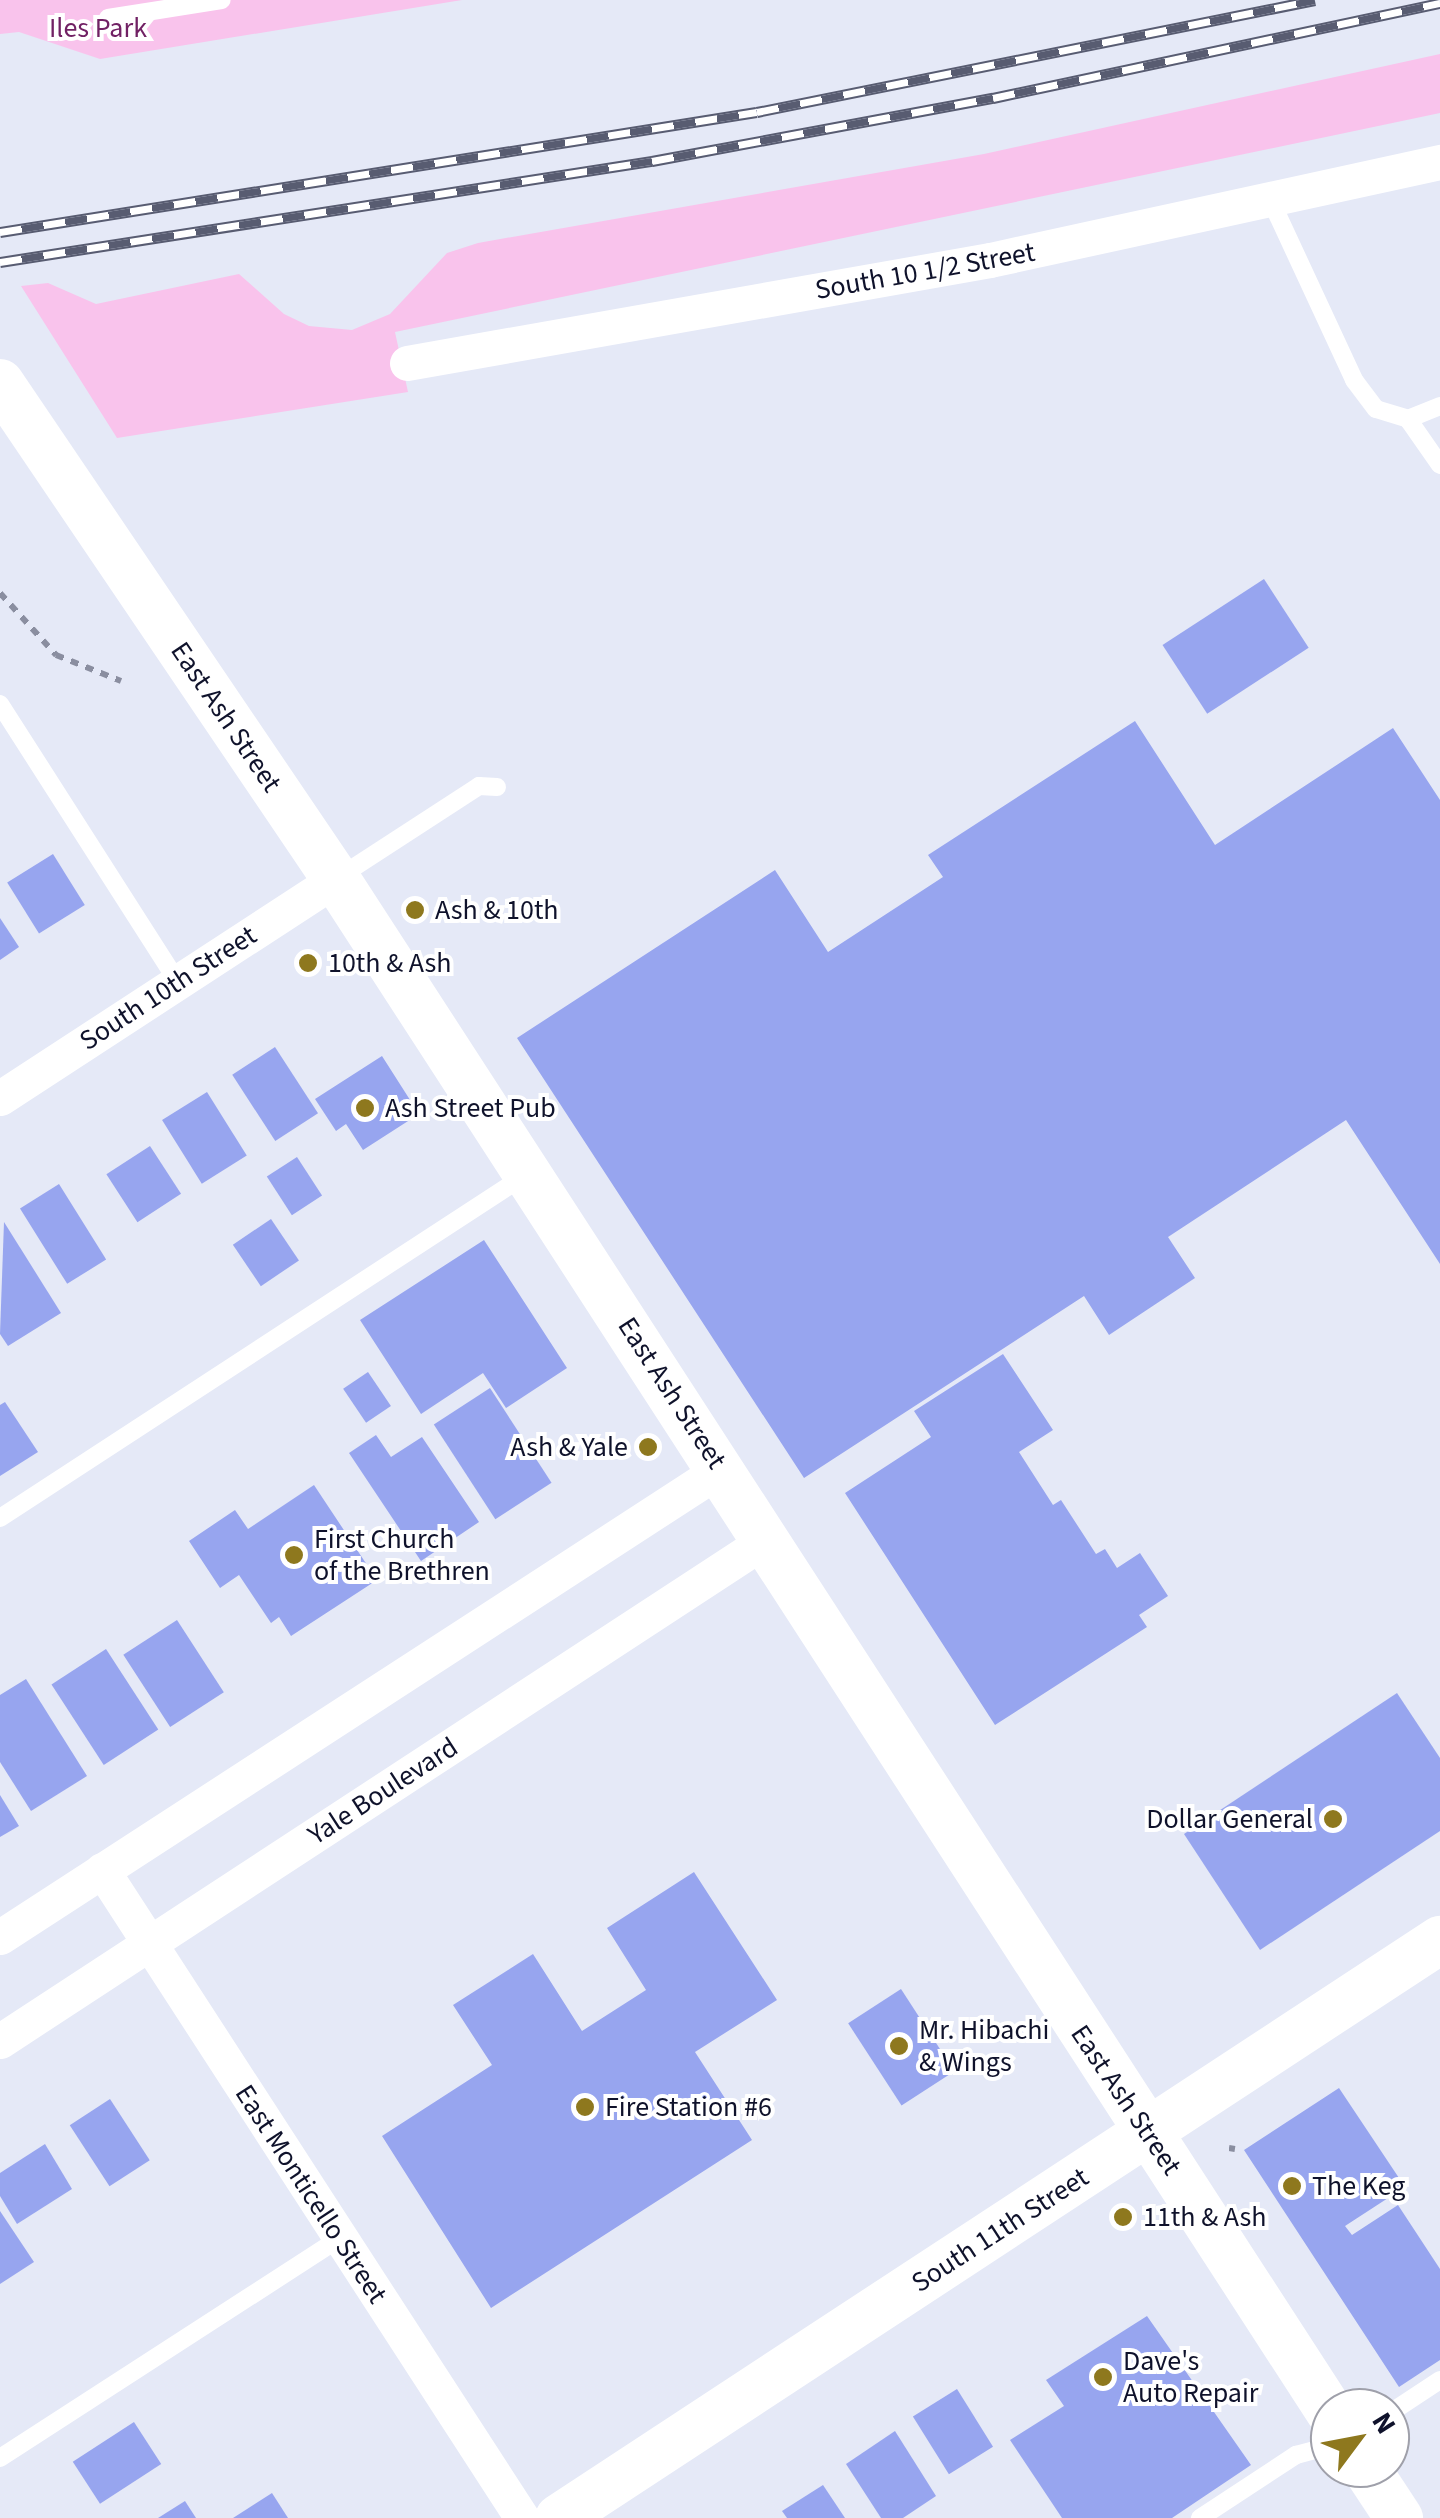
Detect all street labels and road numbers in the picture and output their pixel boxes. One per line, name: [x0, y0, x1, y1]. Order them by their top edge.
street label: South 10 1/2 Street: [813, 235, 1037, 307]
street label: East Ash Street: [164, 636, 288, 798]
street label: South 10th Street: [73, 918, 263, 1058]
street label: East Ash Street: [611, 1311, 733, 1475]
street label: Yale Boulevard: [302, 1730, 464, 1852]
street label: East Ash Street: [1064, 2019, 1188, 2181]
street label: East Monticello Street: [228, 2079, 394, 2309]
street label: South 11th Street: [905, 2160, 1095, 2300]

